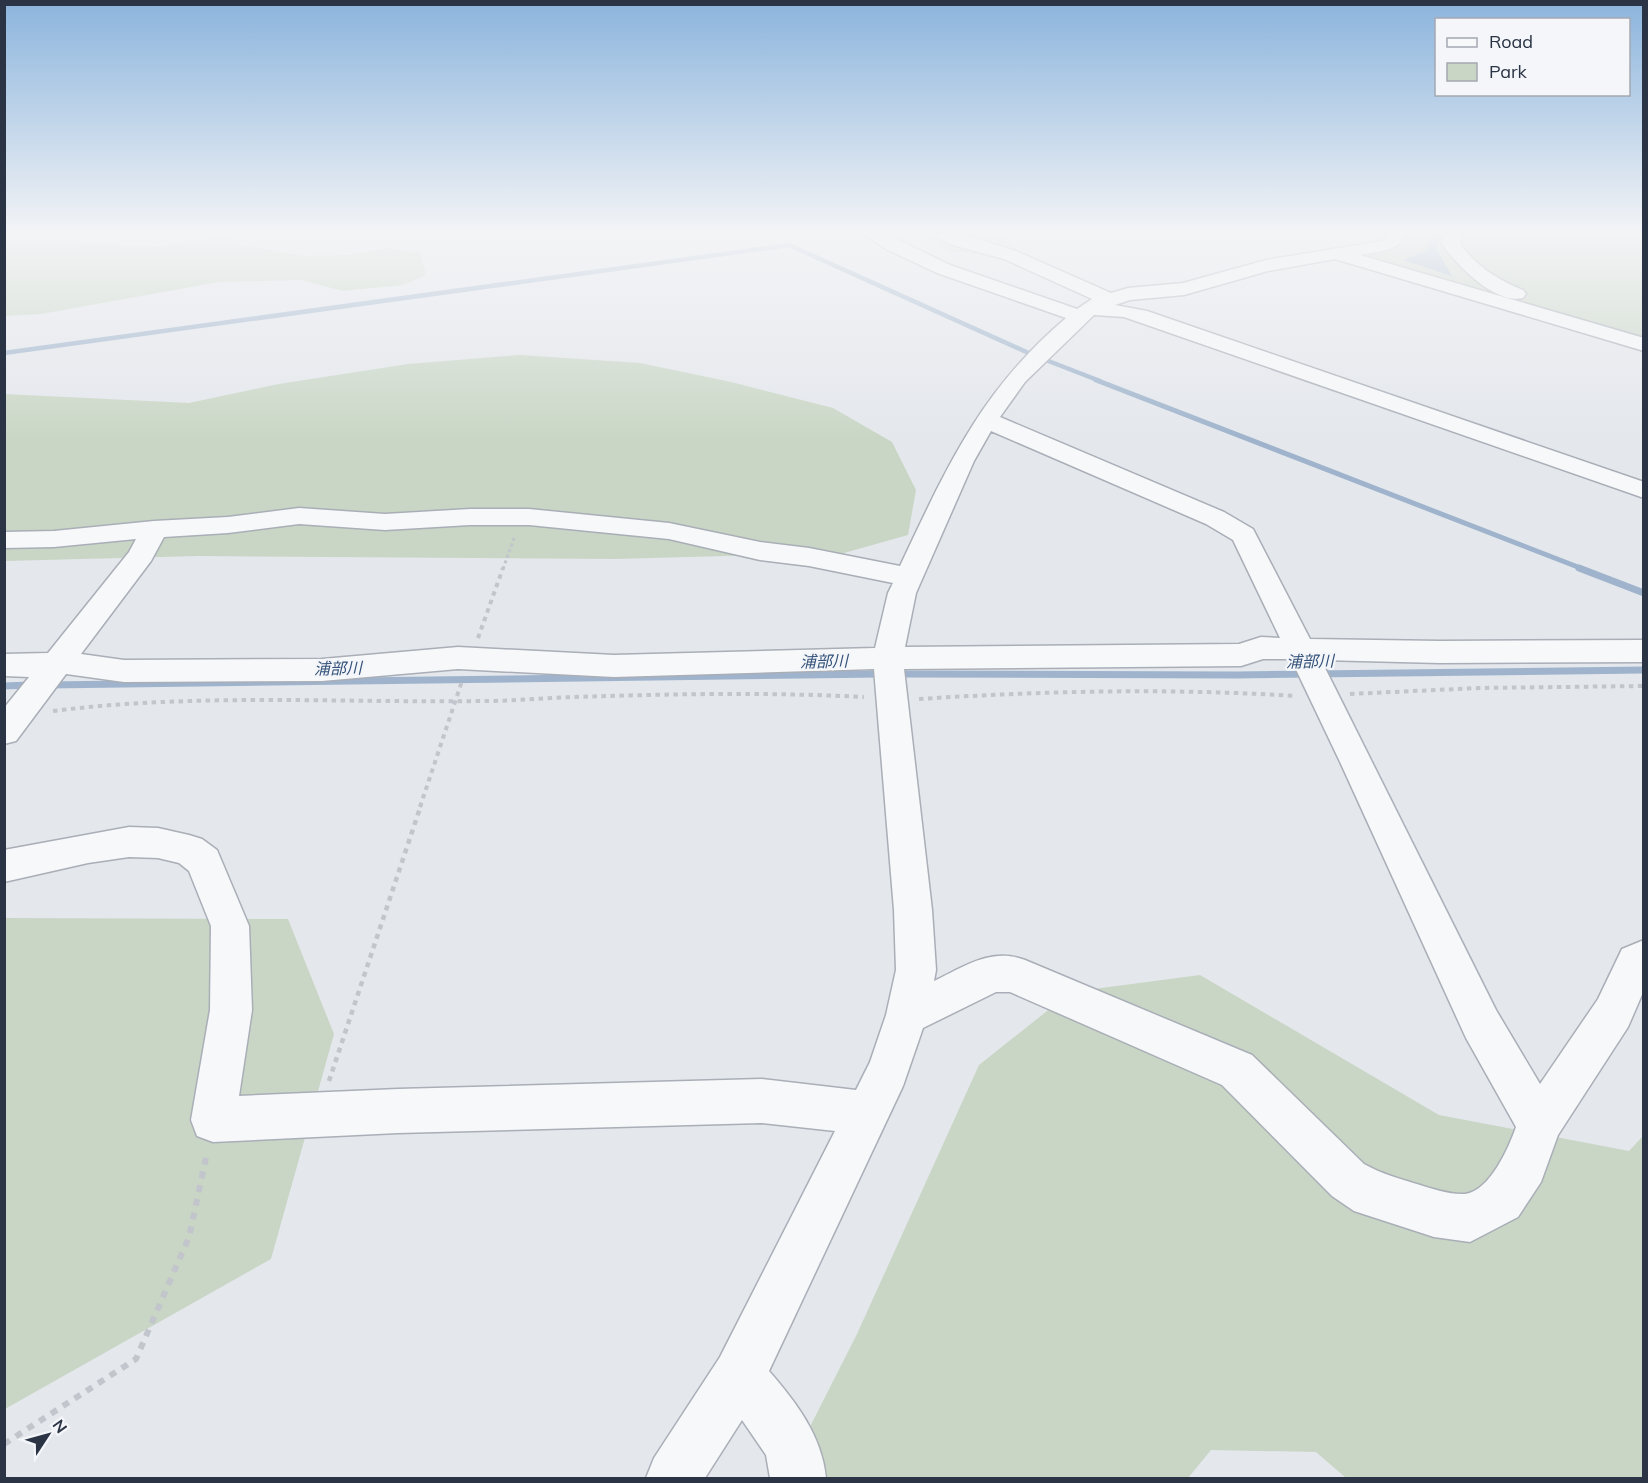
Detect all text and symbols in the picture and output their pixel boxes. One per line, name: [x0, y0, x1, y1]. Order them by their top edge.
legend: [1435, 18, 1630, 96]
text: Road: [1489, 30, 1533, 53]
text: Park: [1489, 60, 1528, 83]
water label: 浦部川: [800, 651, 850, 671]
water label: 浦部川: [1286, 651, 1336, 671]
water label: 浦部川: [314, 658, 364, 678]
north arrow: [18, 1405, 78, 1465]
text: N: [48, 1415, 72, 1437]

